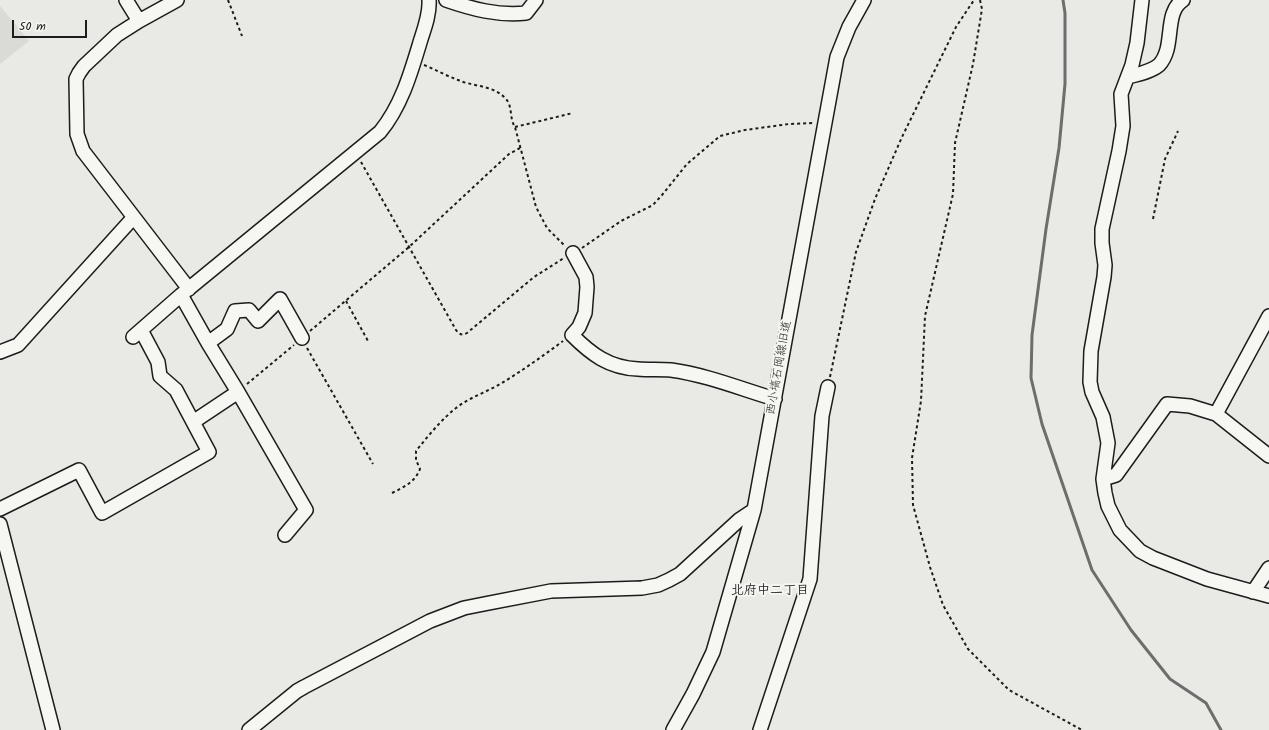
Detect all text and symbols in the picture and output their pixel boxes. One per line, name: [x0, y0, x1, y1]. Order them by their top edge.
scale bar: [14, 12, 89, 38]
text: 50 m: [19, 17, 46, 36]
street label: 西小塙石岡線旧道: [765, 319, 795, 417]
district label: 北府中二丁目: [731, 584, 809, 600]

